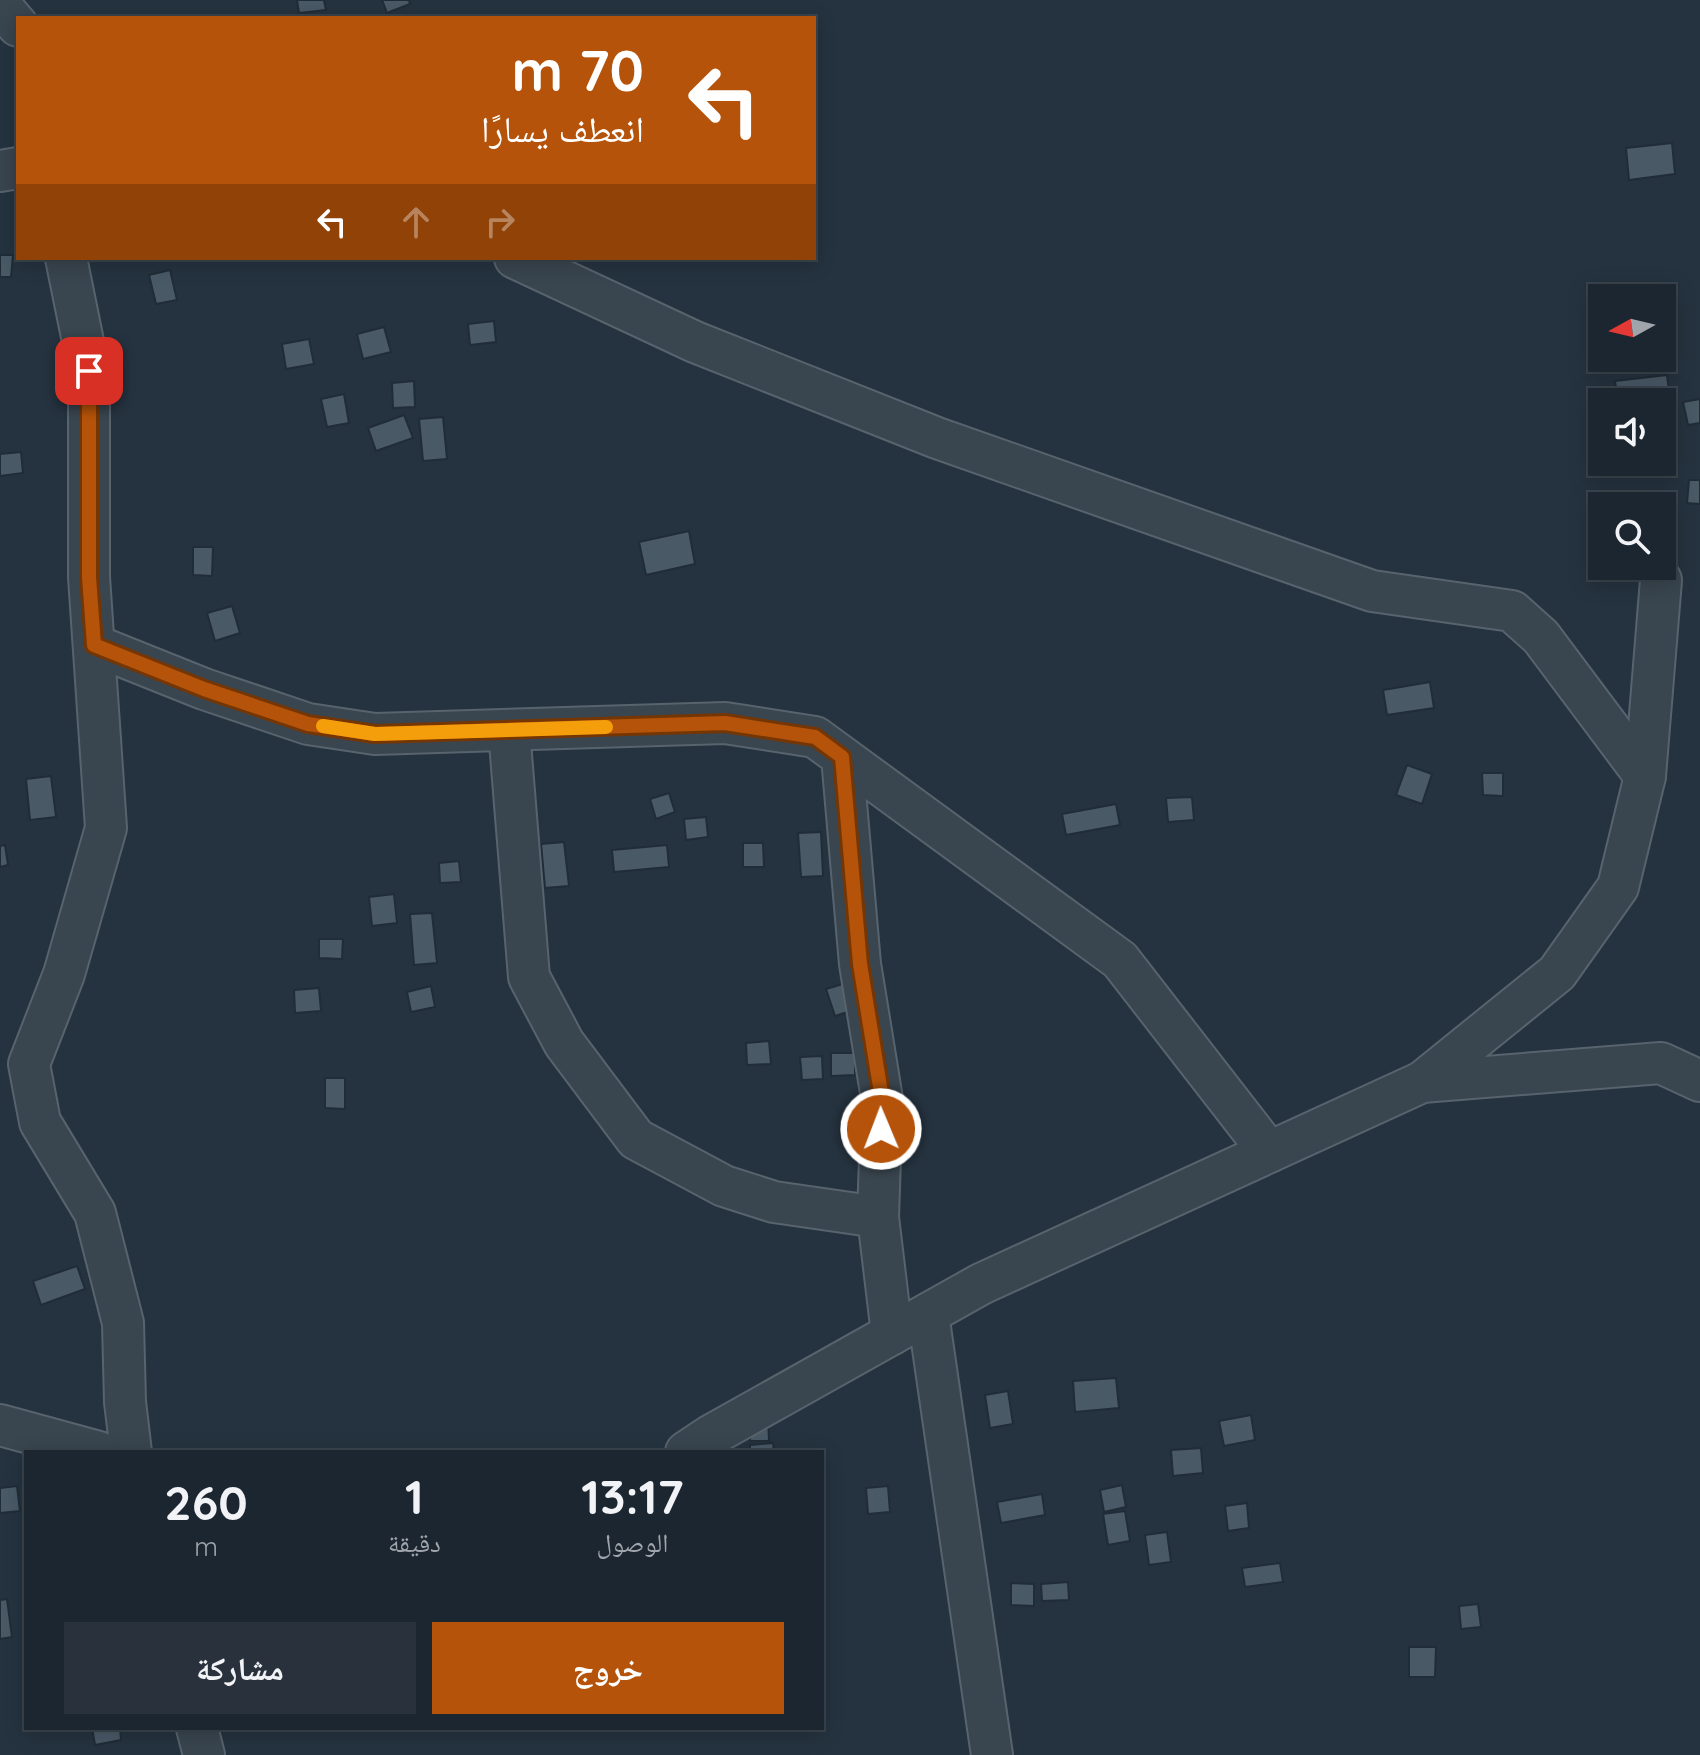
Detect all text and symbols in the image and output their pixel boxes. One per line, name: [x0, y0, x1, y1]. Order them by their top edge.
text: 70 m: [512, 35, 644, 105]
icon: left: [672, 48, 776, 152]
text: انعطف يسارًا: [481, 106, 644, 151]
icon: left: [310, 200, 354, 244]
icon: ahead: [394, 200, 438, 244]
icon: right: [478, 200, 522, 244]
north arrow: [1588, 284, 1676, 372]
map controls: [1588, 284, 1676, 580]
pin: [55, 337, 123, 405]
icon: arrive: [67, 349, 111, 393]
button: sound: [1588, 388, 1676, 476]
button: search: [1588, 492, 1676, 580]
position arrow: [839, 1087, 923, 1171]
text: 1: [405, 1466, 424, 1526]
text: 13:17: [581, 1466, 684, 1526]
text: 260: [164, 1472, 248, 1532]
text: دقيقة: [388, 1526, 441, 1559]
text: الوصول: [596, 1526, 668, 1559]
text: m: [194, 1530, 218, 1563]
button: مشاركة: [64, 1622, 416, 1714]
button: خروج: [432, 1622, 784, 1714]

